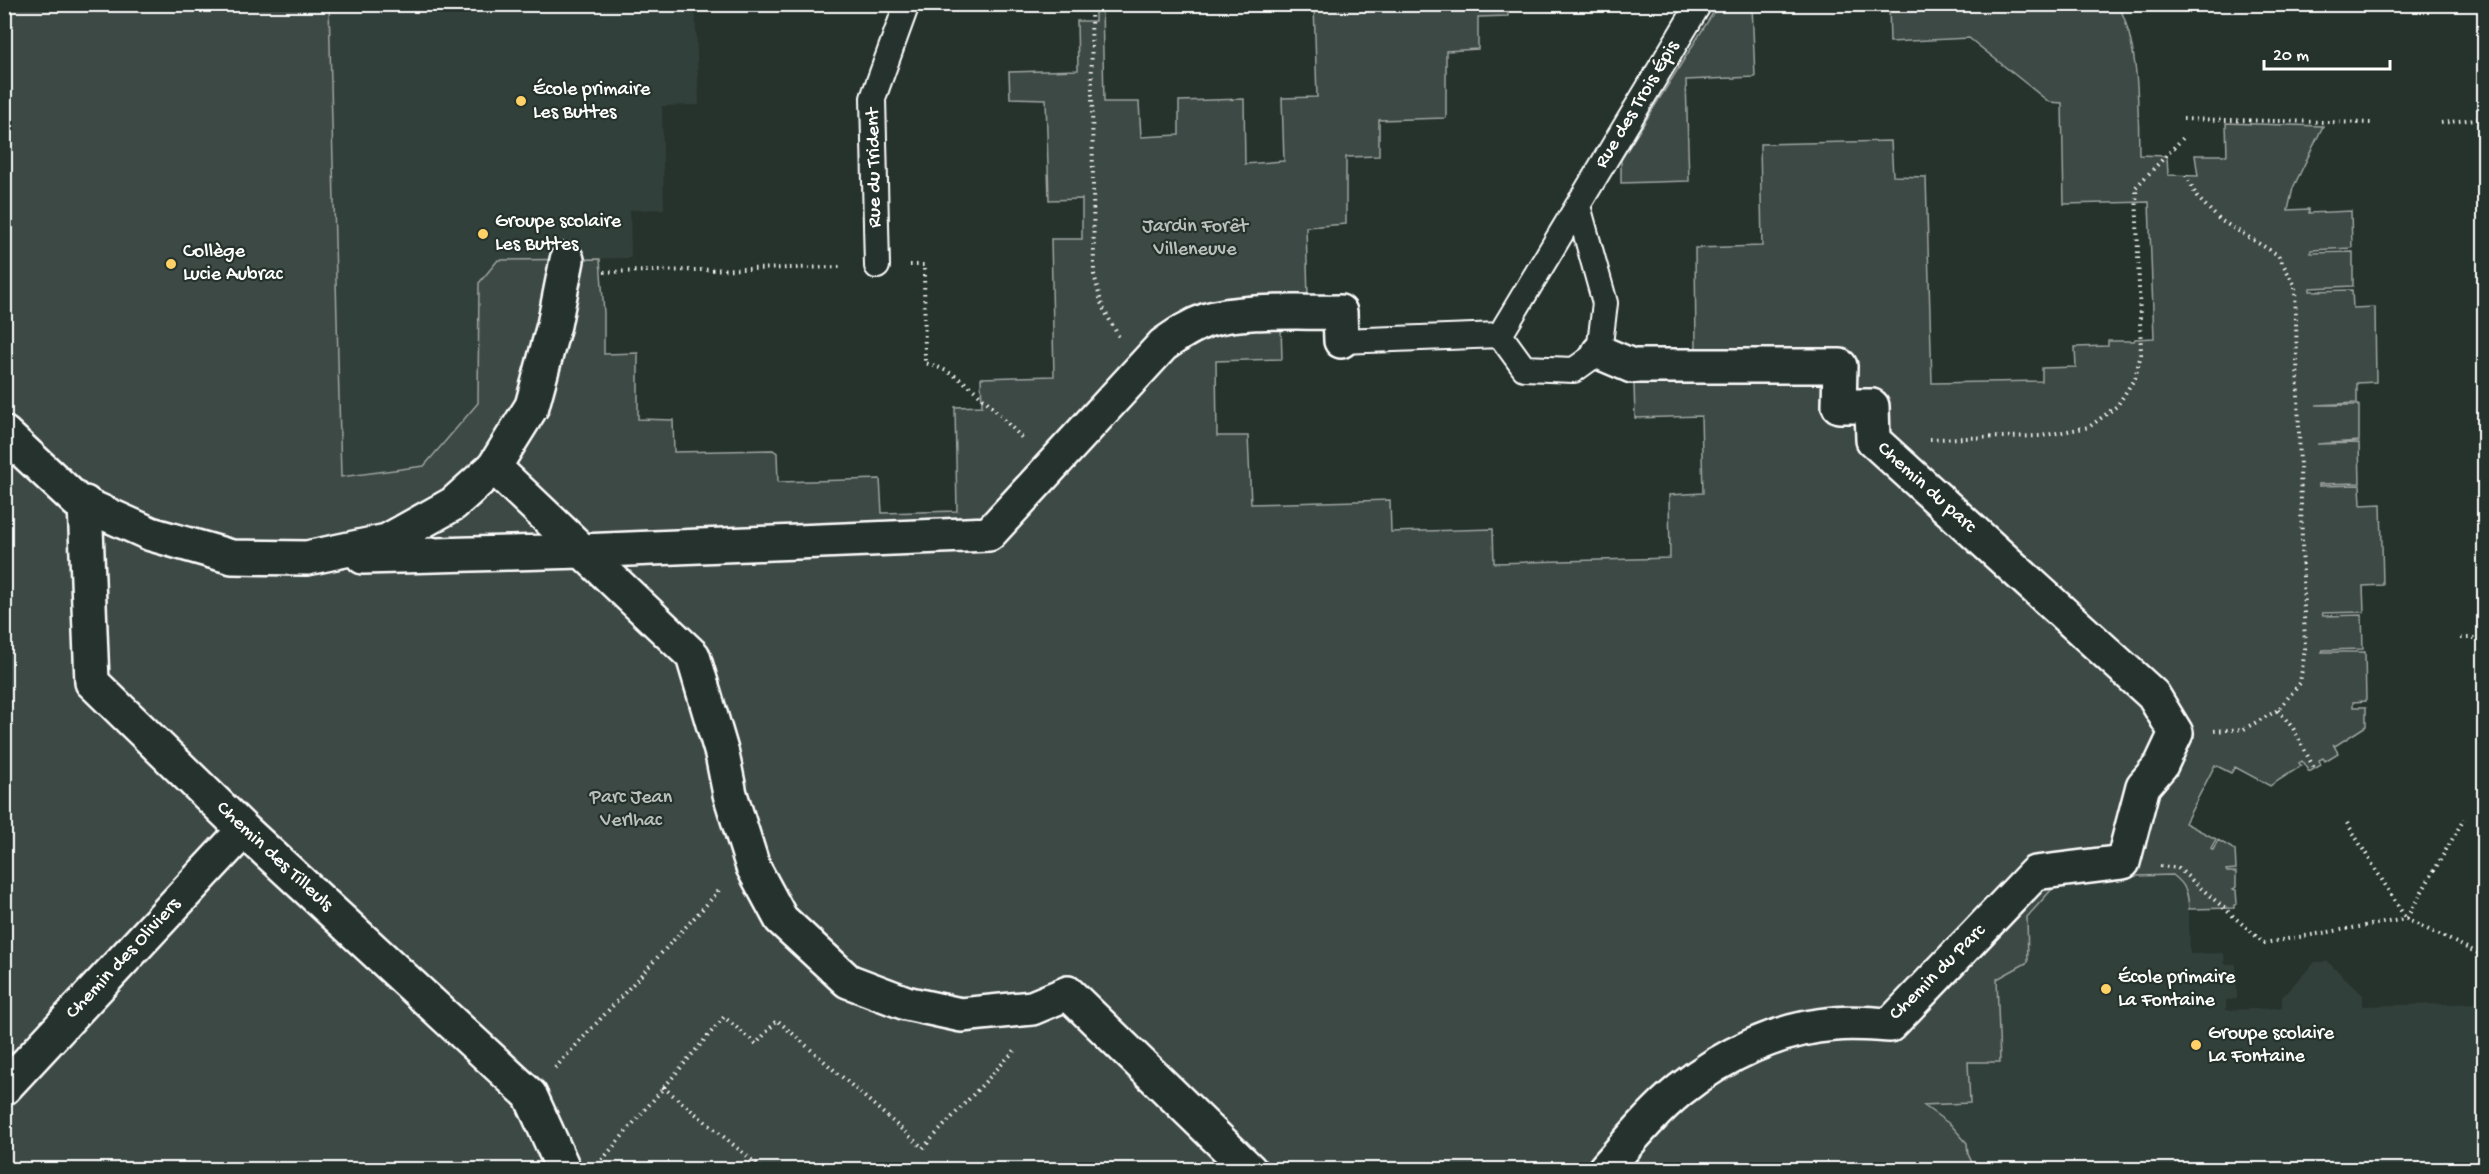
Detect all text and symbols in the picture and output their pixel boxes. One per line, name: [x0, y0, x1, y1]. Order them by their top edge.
scale bar: [2264, 33, 2390, 71]
street label: Rue des Trois Épis: [1590, 36, 1685, 173]
text: 20 m: [2273, 46, 2309, 67]
place label: École primaire Les Buttes: [533, 78, 651, 125]
marker: École primaire Les Buttes: [514, 94, 528, 108]
street label: Rue du Trident: [862, 106, 888, 228]
place label: Groupe scolaire Les Buttes: [495, 211, 622, 257]
park label: Jardin Forêt Villeneuve: [1142, 216, 1249, 262]
marker: Groupe scolaire Les Buttes: [476, 227, 490, 241]
place label: Collège Lucie Aubrac: [183, 241, 284, 287]
marker: Collège Lucie Aubrac: [164, 257, 178, 271]
street label: Chemin du parc: [1872, 438, 1981, 539]
park label: Parc Jean Verlhac: [589, 787, 673, 833]
street label: Chemin des Tilleuls: [211, 797, 338, 917]
street label: Chemin des Oliviers: [62, 893, 187, 1024]
street label: Chemin du Parc: [1885, 919, 1992, 1026]
place label: École primaire La Fontaine: [2118, 966, 2236, 1013]
marker: École primaire La Fontaine: [2099, 982, 2113, 996]
place label: Groupe scolaire La Fontaine: [2208, 1023, 2335, 1069]
marker: Groupe scolaire La Fontaine: [2189, 1038, 2203, 1052]

